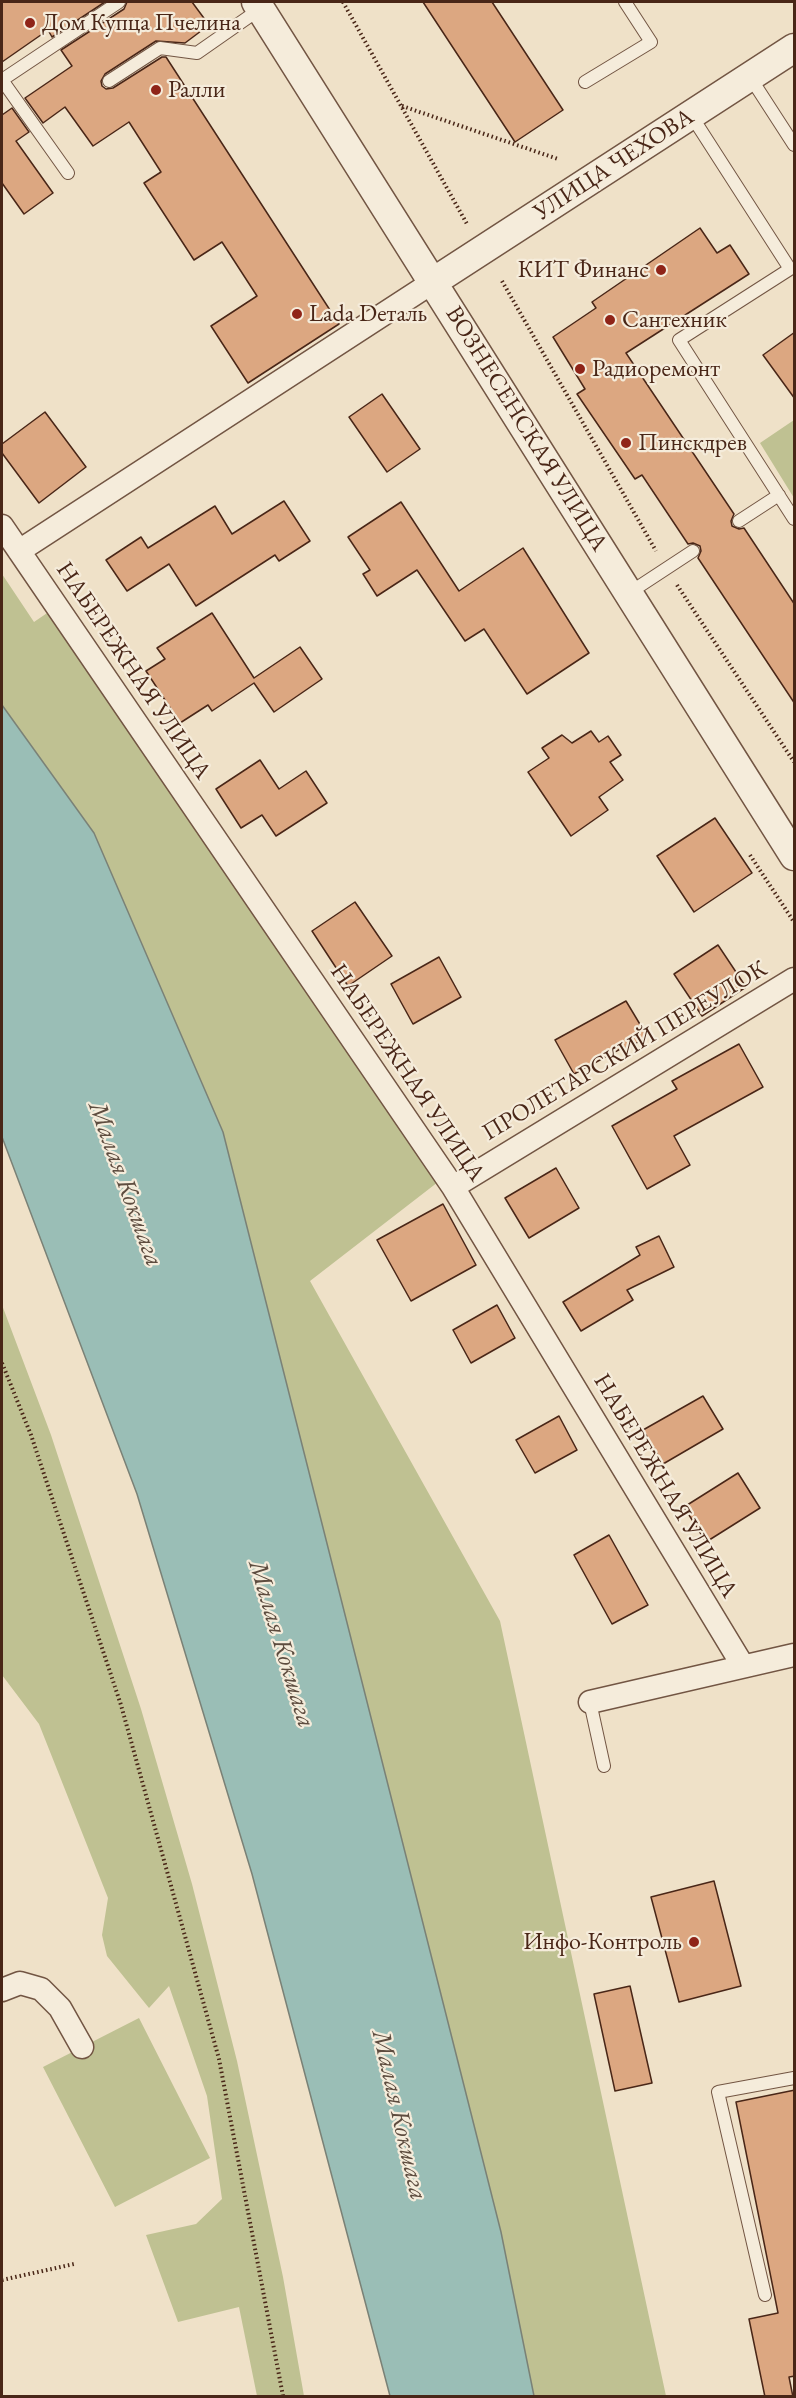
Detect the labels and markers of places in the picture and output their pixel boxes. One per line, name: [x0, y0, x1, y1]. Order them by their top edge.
place label: Дом Купца Пчелина: [42, 9, 241, 37]
marker: Дом Купца Пчелина: [23, 16, 37, 30]
place label: Ралли: [168, 76, 225, 104]
marker: Ралли: [149, 83, 163, 97]
place label: КИТ Финанс: [518, 256, 649, 284]
marker: КИТ Финанс: [654, 263, 668, 277]
place label: Lada Dеталь: [309, 300, 427, 328]
place label: Сантехник: [622, 306, 727, 334]
marker: Lada Dеталь: [290, 307, 304, 321]
marker: Сантехник: [603, 313, 617, 327]
place label: Радиоремонт: [592, 355, 720, 383]
marker: Радиоремонт: [573, 362, 587, 376]
place label: Пинскдрев: [638, 429, 747, 457]
marker: Пинскдрев: [619, 436, 633, 450]
place label: Инфо-Контроль: [523, 1928, 682, 1956]
marker: Инфо-Контроль: [687, 1935, 701, 1949]

